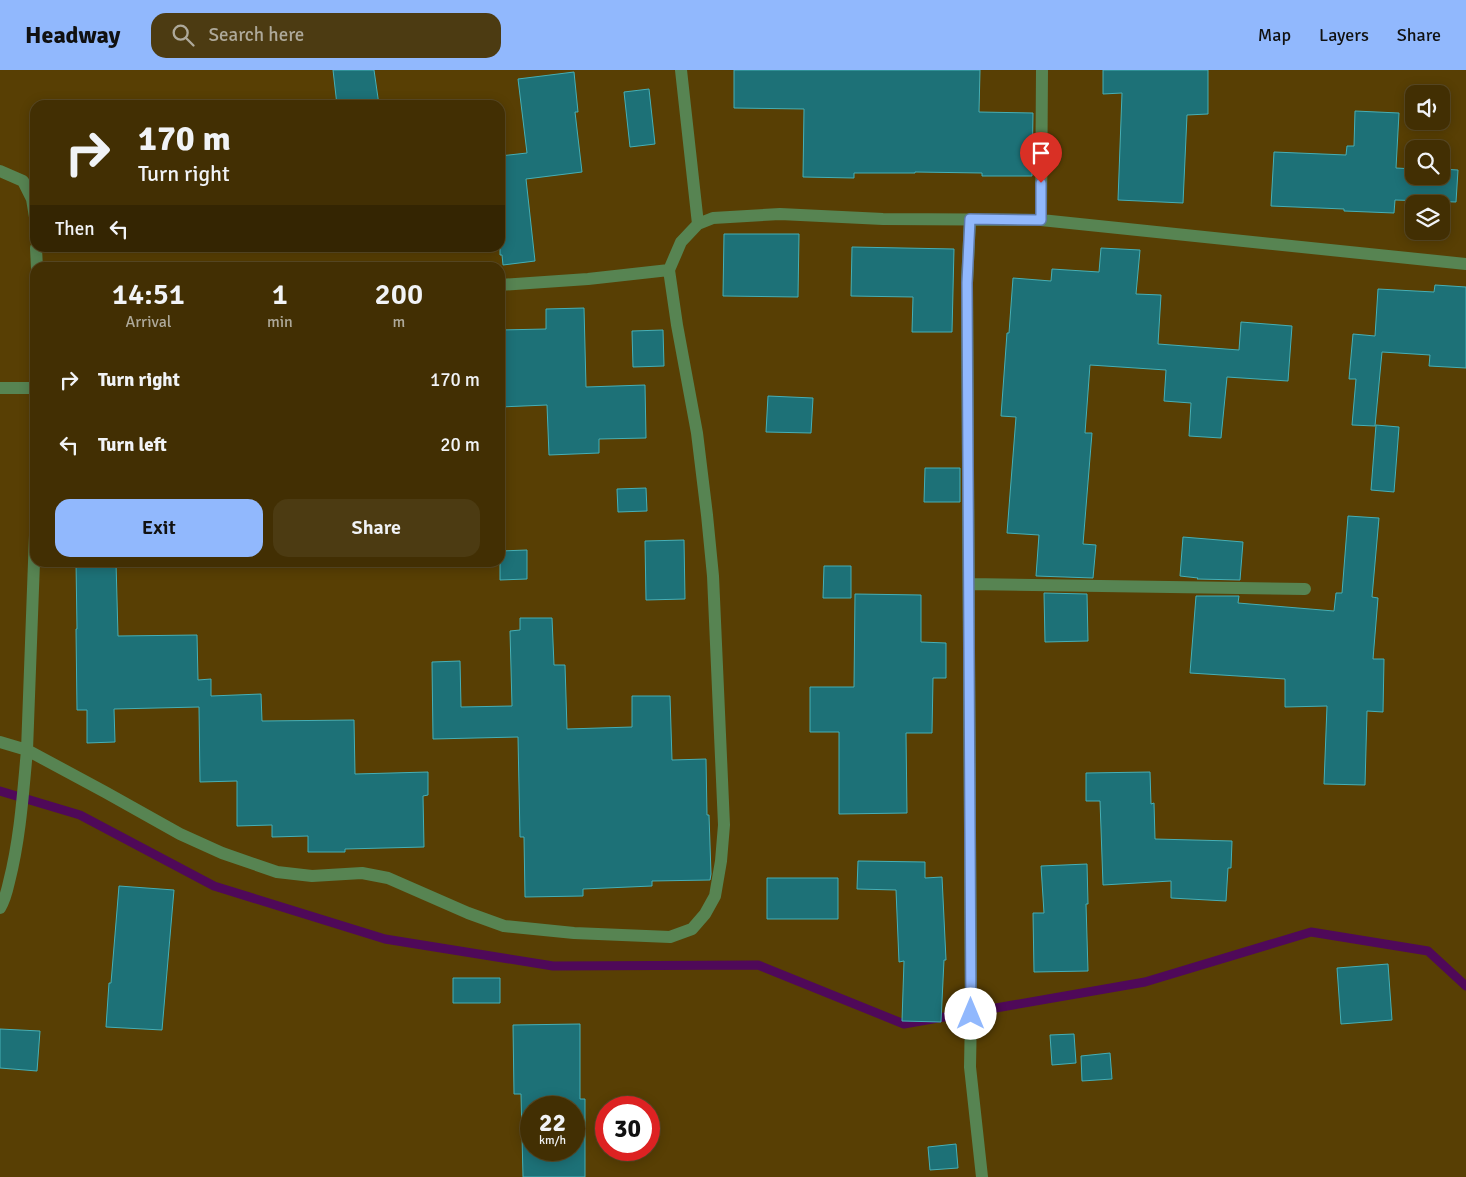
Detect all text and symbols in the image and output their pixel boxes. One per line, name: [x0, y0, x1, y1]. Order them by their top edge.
search box: [151, 13, 501, 58]
text: Headway: [25, 20, 121, 50]
icon: search: [169, 21, 197, 49]
text: Search here: [209, 23, 304, 47]
text: Map: [1258, 24, 1291, 46]
text: Layers: [1319, 24, 1369, 46]
text: Share: [1397, 24, 1441, 46]
map controls: [1405, 85, 1450, 240]
button: sound: [1405, 85, 1450, 130]
text: 170 m: [138, 117, 231, 160]
icon: right: [55, 120, 120, 185]
pin: [1020, 132, 1062, 183]
icon: arrive: [1027, 139, 1055, 167]
button: search: [1405, 140, 1450, 185]
text: Turn right: [138, 160, 230, 187]
button: layers: [1405, 195, 1450, 240]
icon: left: [105, 215, 133, 243]
text: Then: [55, 217, 95, 241]
text: 14:51: [112, 276, 185, 313]
text: 1: [272, 276, 288, 313]
text: 200: [375, 276, 423, 313]
text: Arrival: [125, 312, 171, 332]
text: min: [267, 312, 293, 332]
text: m: [392, 312, 405, 332]
icon: right: [55, 366, 83, 394]
text: Turn right: [98, 368, 180, 392]
text: 170 m: [430, 368, 480, 392]
icon: left: [55, 431, 83, 459]
text: Turn left: [98, 433, 167, 457]
text: 20 m: [440, 433, 480, 457]
button: Exit: [55, 499, 263, 557]
button: Share: [273, 499, 480, 557]
position arrow: [944, 987, 996, 1039]
speed limit sign: 30: [595, 1096, 660, 1161]
text: 22: [539, 1107, 566, 1138]
text: km/h: [539, 1133, 566, 1148]

